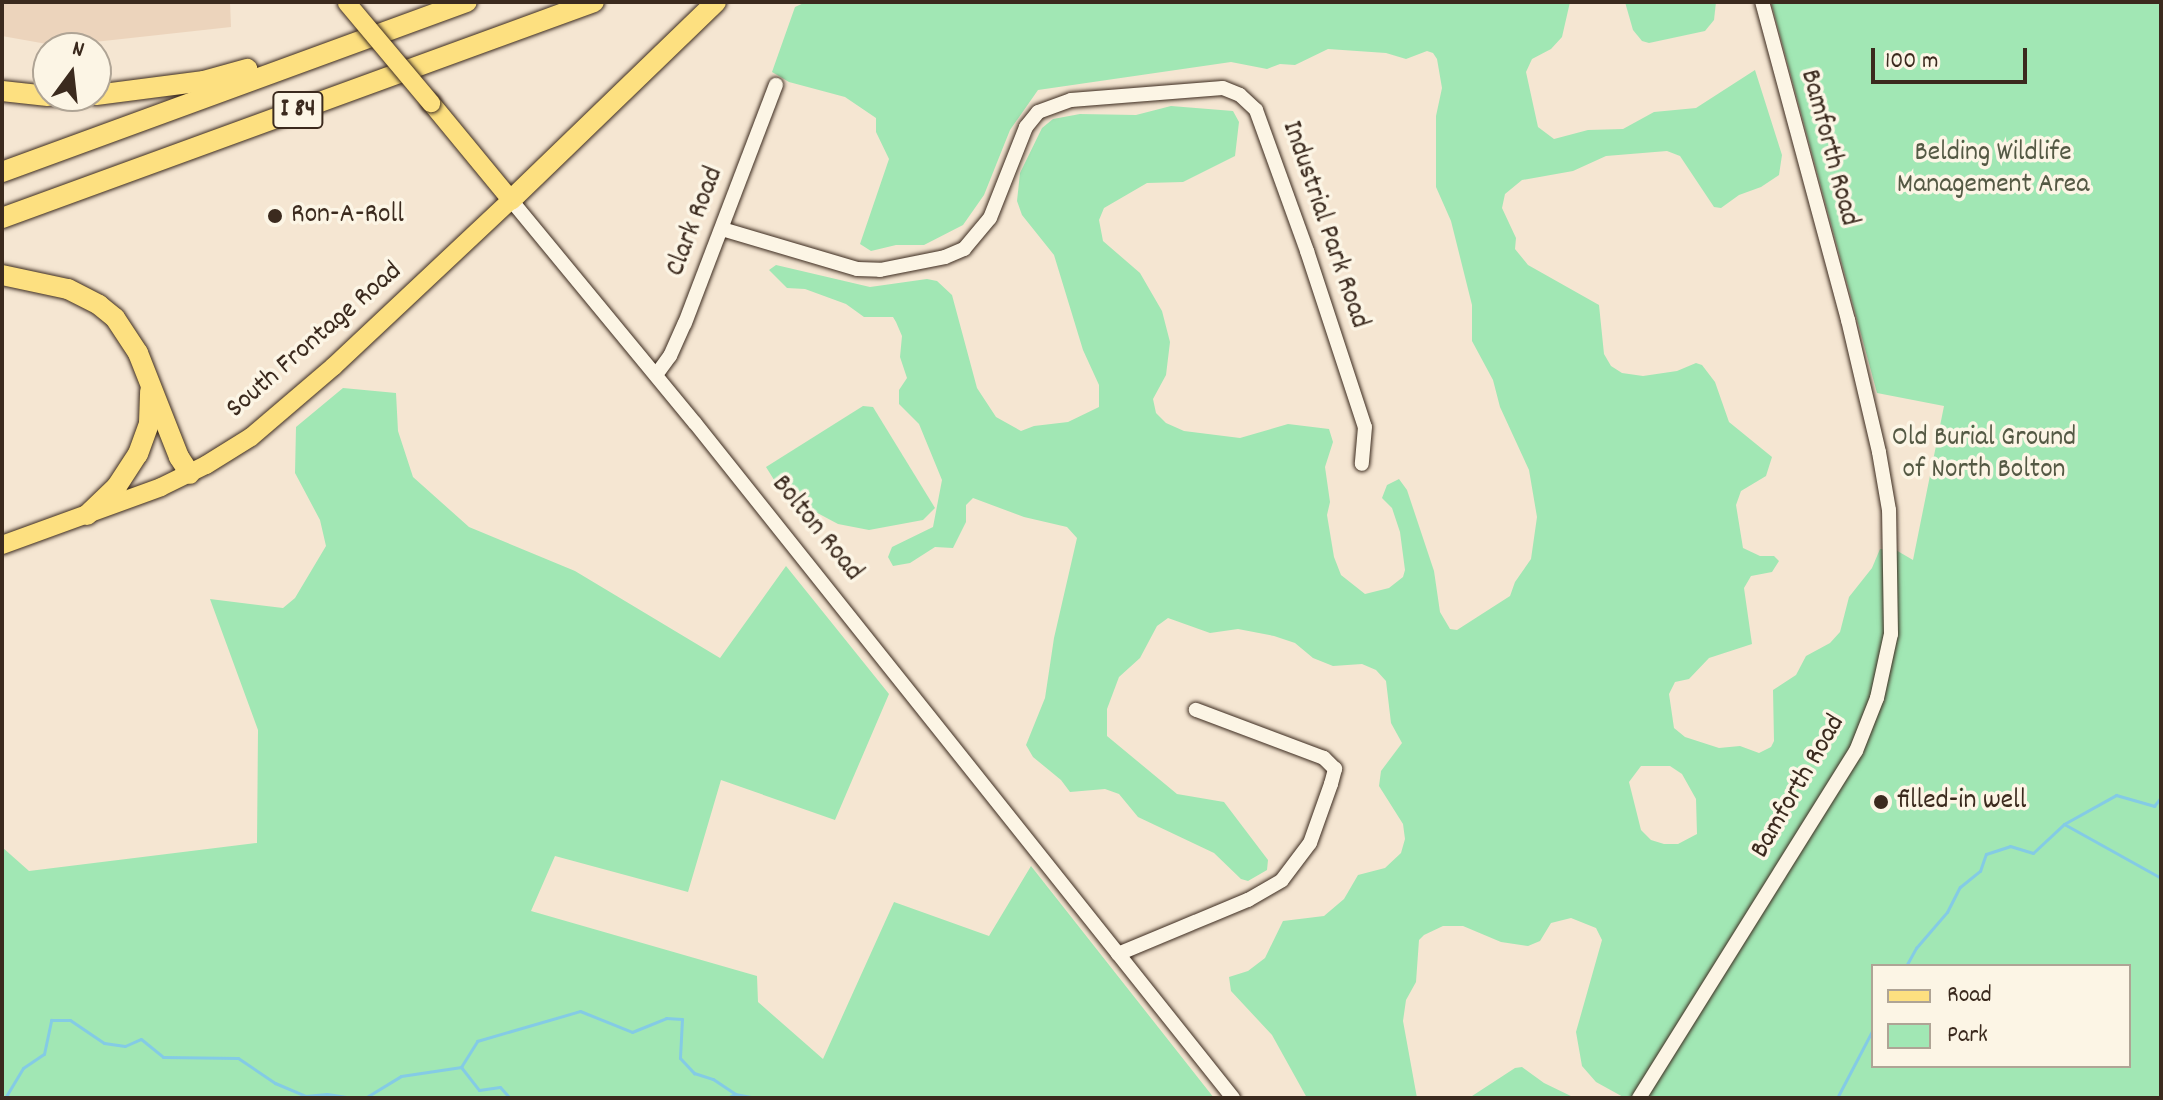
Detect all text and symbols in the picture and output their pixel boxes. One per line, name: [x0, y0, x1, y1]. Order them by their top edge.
north arrow: [32, 32, 112, 112]
scale bar: [1875, 32, 2031, 82]
text: N: [69, 34, 87, 67]
text: 100 m: [1885, 45, 1938, 79]
street label: Bamforth Road: [1791, 66, 1865, 230]
road number: I 84: [272, 88, 324, 132]
street label: Industrial Park Road: [1273, 117, 1375, 333]
park label: Belding Wildlife Management Area: [1897, 137, 2089, 203]
street label: Clark Road: [660, 163, 732, 281]
place label: Ron-A-Roll: [291, 199, 404, 233]
marker: Ron-A-Roll: [266, 207, 284, 225]
street label: South Frontage Road: [220, 256, 410, 426]
park label: Old Burial Ground of North Bolton: [1892, 422, 2076, 488]
street label: Bolton Road: [763, 469, 869, 589]
street label: Bamforth Road: [1744, 709, 1854, 865]
place label: filled-in well: [1897, 785, 2026, 819]
marker: filled-in well: [1872, 793, 1890, 811]
legend: [1871, 964, 2131, 1068]
text: Road: [1947, 979, 1992, 1013]
text: Park: [1947, 1019, 1988, 1053]

